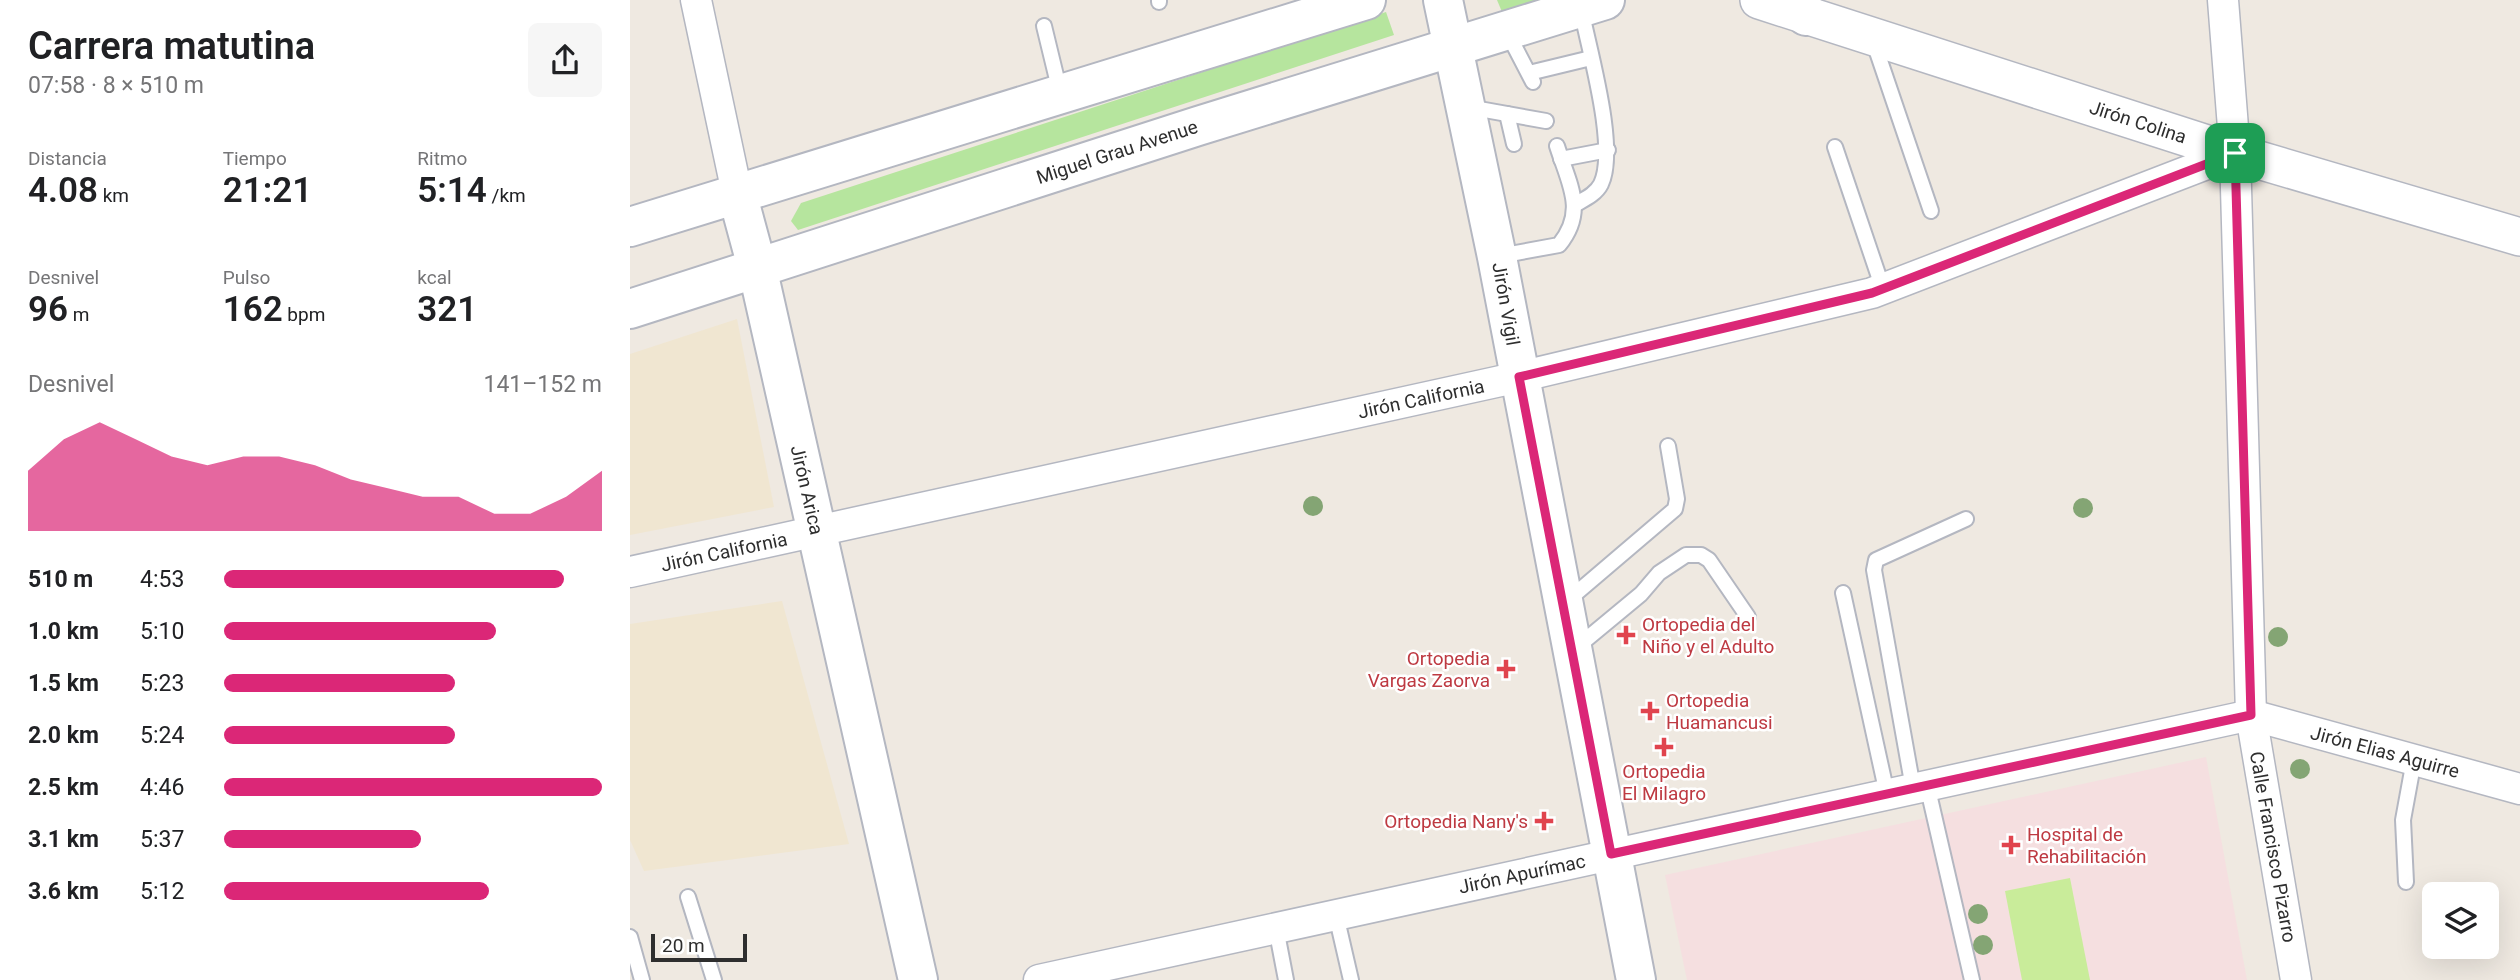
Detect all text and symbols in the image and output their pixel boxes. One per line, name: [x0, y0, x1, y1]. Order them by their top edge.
button: share: [528, 23, 602, 97]
text: Carrera matutina: [28, 24, 315, 68]
text: 07:58 · 8 × 510 m: [28, 72, 204, 99]
street label: Jirón Colina: [2087, 96, 2189, 148]
street label: Miguel Grau Avenue: [1033, 115, 1201, 189]
pin: [2205, 123, 2265, 183]
icon: arrive: [2216, 134, 2254, 172]
text: Distancia: [28, 147, 107, 170]
text: Tiempo: [223, 147, 287, 170]
text: Ritmo: [417, 147, 467, 170]
text: 4.08: [28, 170, 98, 211]
text: 21:21: [223, 170, 312, 211]
text: 5:14: [417, 170, 487, 211]
text: km: [98, 184, 129, 207]
text: /km: [487, 184, 526, 207]
street label: Jirón Vigil: [1487, 261, 1525, 347]
text: Desnivel: [28, 266, 99, 289]
text: Pulso: [223, 266, 270, 289]
text: kcal: [417, 266, 452, 289]
text: 96: [28, 289, 68, 330]
text: 162: [223, 289, 283, 330]
text: 321: [417, 289, 477, 330]
text: m: [68, 303, 89, 326]
text: bpm: [283, 303, 325, 326]
text: Desnivel: [28, 371, 114, 398]
text: 141–152 m: [483, 371, 602, 398]
street label: Jirón California: [1356, 374, 1486, 424]
street label: Jirón Arica: [786, 443, 828, 537]
street label: Jirón California: [659, 527, 789, 577]
text: 510 m: [28, 566, 93, 593]
text: 4:53: [140, 566, 184, 593]
place label: Ortopedia del Niño y el Adulto: [1642, 613, 1774, 658]
text: 1.0 km: [28, 618, 99, 645]
text: 5:10: [140, 618, 184, 645]
marker: Ortopedia del Niño y el Adulto: [1616, 625, 1636, 645]
place label: Ortopedia Vargas Zaorva: [1368, 647, 1490, 692]
marker: Ortopedia Vargas Zaorva: [1496, 659, 1516, 679]
text: 1.5 km: [28, 670, 99, 697]
text: 5:23: [140, 670, 184, 697]
place label: Ortopedia Huamancusi: [1666, 689, 1773, 734]
marker: Ortopedia Huamancusi: [1640, 701, 1660, 721]
street label: Jirón Elias Aguirre: [2308, 721, 2462, 783]
text: 2.0 km: [28, 722, 99, 749]
text: 5:24: [140, 722, 184, 749]
marker: Ortopedia El Milagro: [1654, 737, 1674, 757]
street label: Calle Francisco Pizarro: [2245, 750, 2301, 944]
place label: Ortopedia El Milagro: [1622, 760, 1706, 805]
text: 2.5 km: [28, 774, 99, 801]
text: 4:46: [140, 774, 184, 801]
place label: Ortopedia Nany's: [1384, 810, 1528, 833]
marker: Ortopedia Nany's: [1534, 811, 1554, 831]
place label: Hospital de Rehabilitación: [2027, 823, 2147, 868]
text: 3.1 km: [28, 826, 99, 853]
text: 5:37: [140, 826, 184, 853]
marker: Hospital de Rehabilitación: [2001, 835, 2021, 855]
street label: Jirón Apurímac: [1457, 849, 1588, 899]
text: 3.6 km: [28, 878, 99, 905]
text: 5:12: [140, 878, 184, 905]
map controls: [2422, 882, 2499, 959]
button: layers: [2422, 882, 2499, 959]
scale bar: [651, 931, 747, 963]
text: 20 m: [662, 934, 705, 957]

